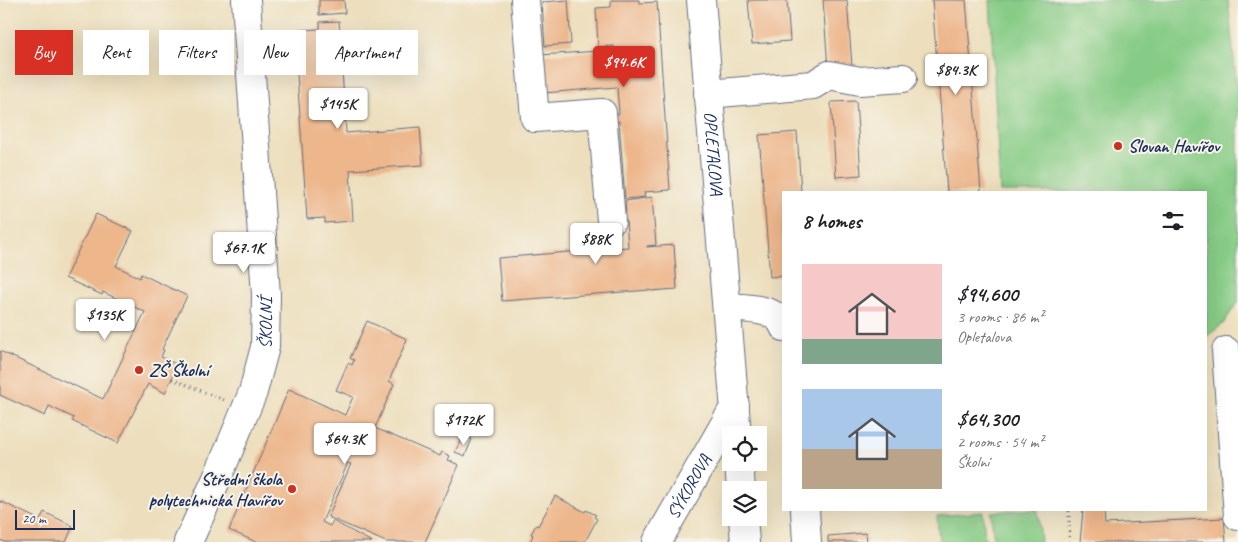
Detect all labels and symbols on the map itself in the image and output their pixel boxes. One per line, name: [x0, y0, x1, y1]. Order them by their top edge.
pin: $94.6K: [583, 46, 665, 88]
pin: $84.3K: [915, 54, 997, 96]
pin: $145K: [303, 88, 373, 130]
street label: OPLETALOVA: [699, 111, 728, 197]
place label: Slovan Havířov: [1128, 135, 1221, 157]
marker: Slovan Havířov: [1112, 140, 1124, 152]
pin: $88K: [566, 222, 626, 265]
pin: $67.1K: [203, 232, 285, 274]
street label: ŠKOLNÍ: [254, 293, 277, 349]
pin: $135K: [70, 298, 140, 341]
place label: ZŠ Školní: [149, 359, 212, 381]
marker: ZŠ Školní: [133, 364, 145, 376]
pin: $172K: [429, 404, 499, 446]
pin: $64.3K: [304, 422, 386, 465]
street label: SÝKOROVA: [662, 450, 716, 523]
place label: Střední škola polytechnická Havířov: [149, 468, 284, 511]
marker: Střední škola polytechnická Havířov: [286, 483, 298, 495]
scale bar: [15, 507, 75, 530]

